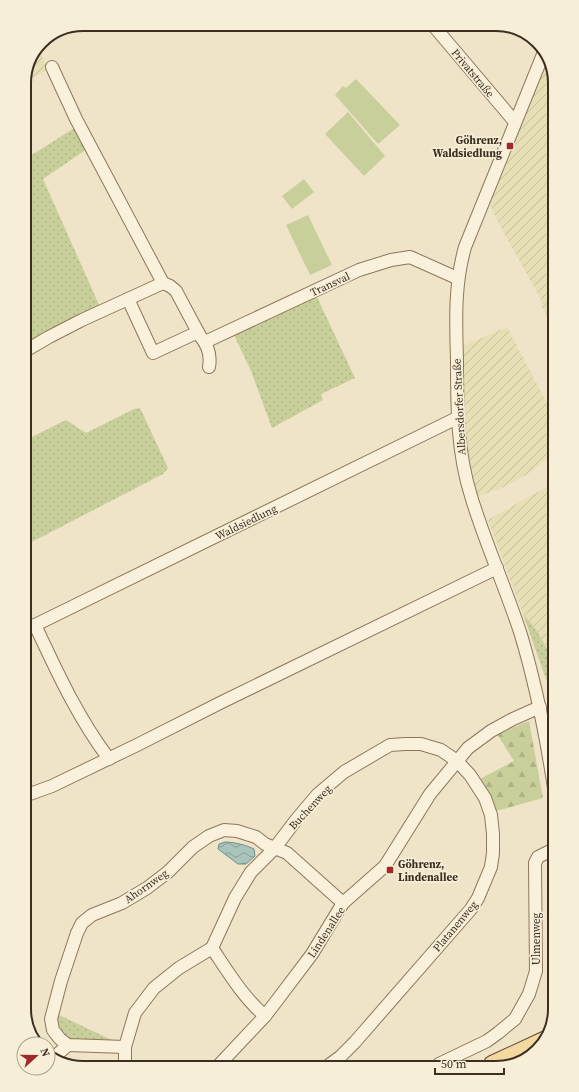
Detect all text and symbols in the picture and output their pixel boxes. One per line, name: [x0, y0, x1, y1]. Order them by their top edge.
street label: Privatstraße: [448, 46, 498, 101]
place label: Göhrenz, Waldsiedlung: [433, 133, 502, 161]
marker: Göhrenz, Waldsiedlung: [505, 141, 515, 151]
street label: Transval: [308, 269, 352, 300]
street label: Albersdorfer Straße: [449, 358, 470, 456]
street label: Waldsiedlung: [213, 501, 280, 544]
street label: Buchenweg: [286, 781, 335, 833]
place label: Göhrenz, Lindenallee: [398, 857, 458, 885]
marker: Göhrenz, Lindenallee: [385, 865, 395, 875]
street label: Ahornweg: [121, 866, 171, 907]
street label: Platanenweg: [430, 897, 481, 955]
street label: Lindenallee: [304, 903, 349, 961]
street label: Ulmenweg: [529, 912, 544, 965]
north arrow: [16, 1036, 56, 1076]
text: N: [36, 1046, 53, 1059]
scale bar: [435, 1050, 504, 1076]
text: 50 m: [441, 1056, 467, 1072]

